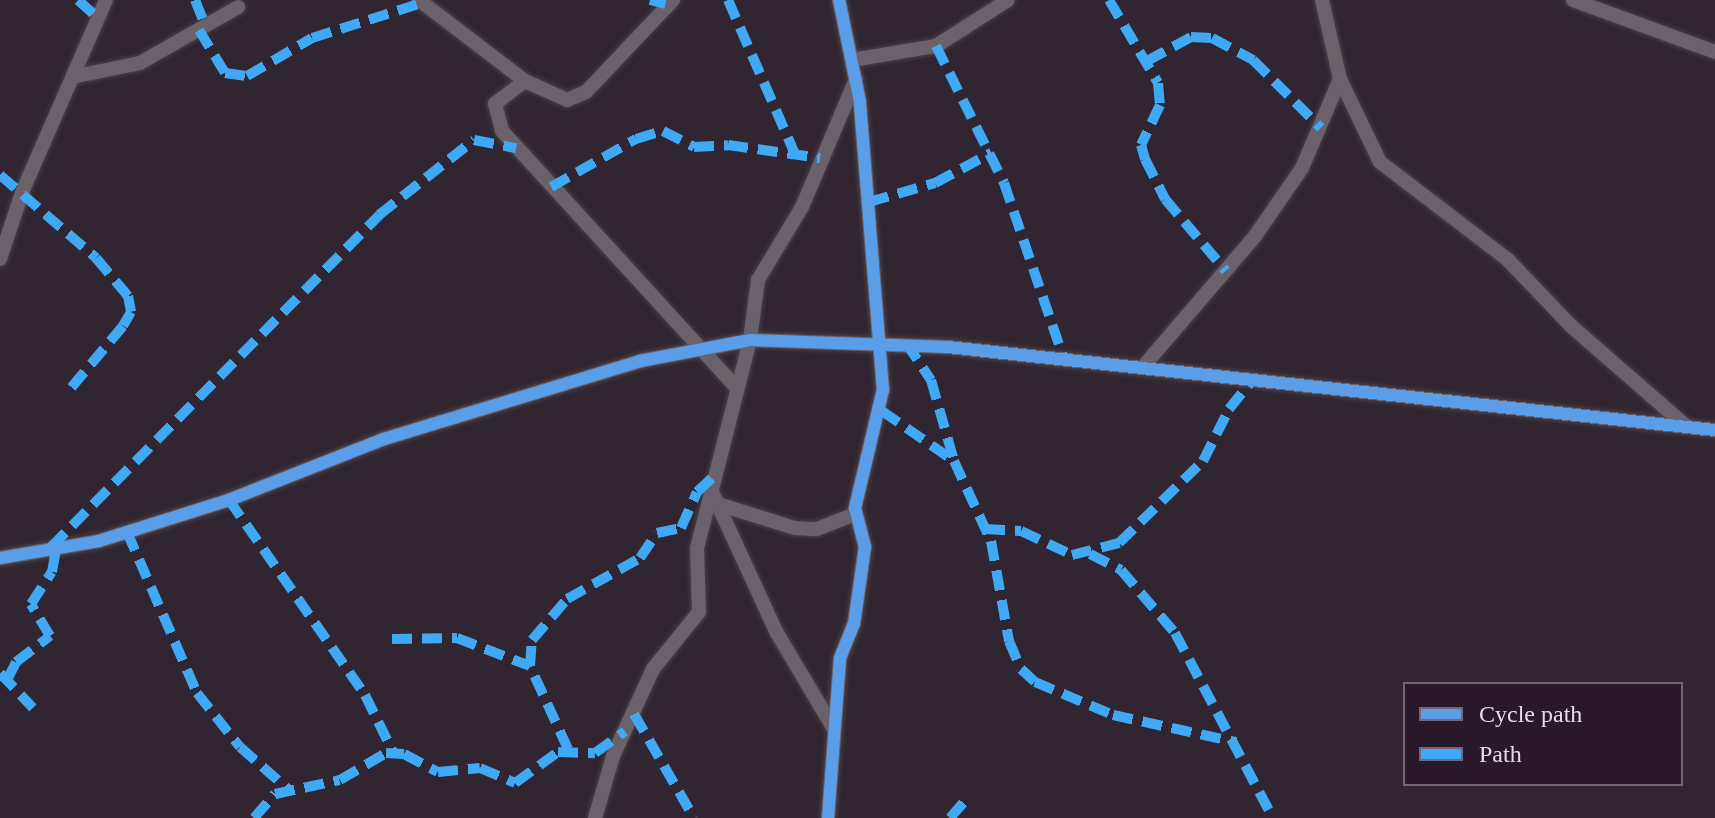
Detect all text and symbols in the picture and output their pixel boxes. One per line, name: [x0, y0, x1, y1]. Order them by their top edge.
legend: [1403, 682, 1683, 786]
text: Cycle path: [1479, 701, 1582, 727]
text: Path: [1479, 741, 1522, 767]

